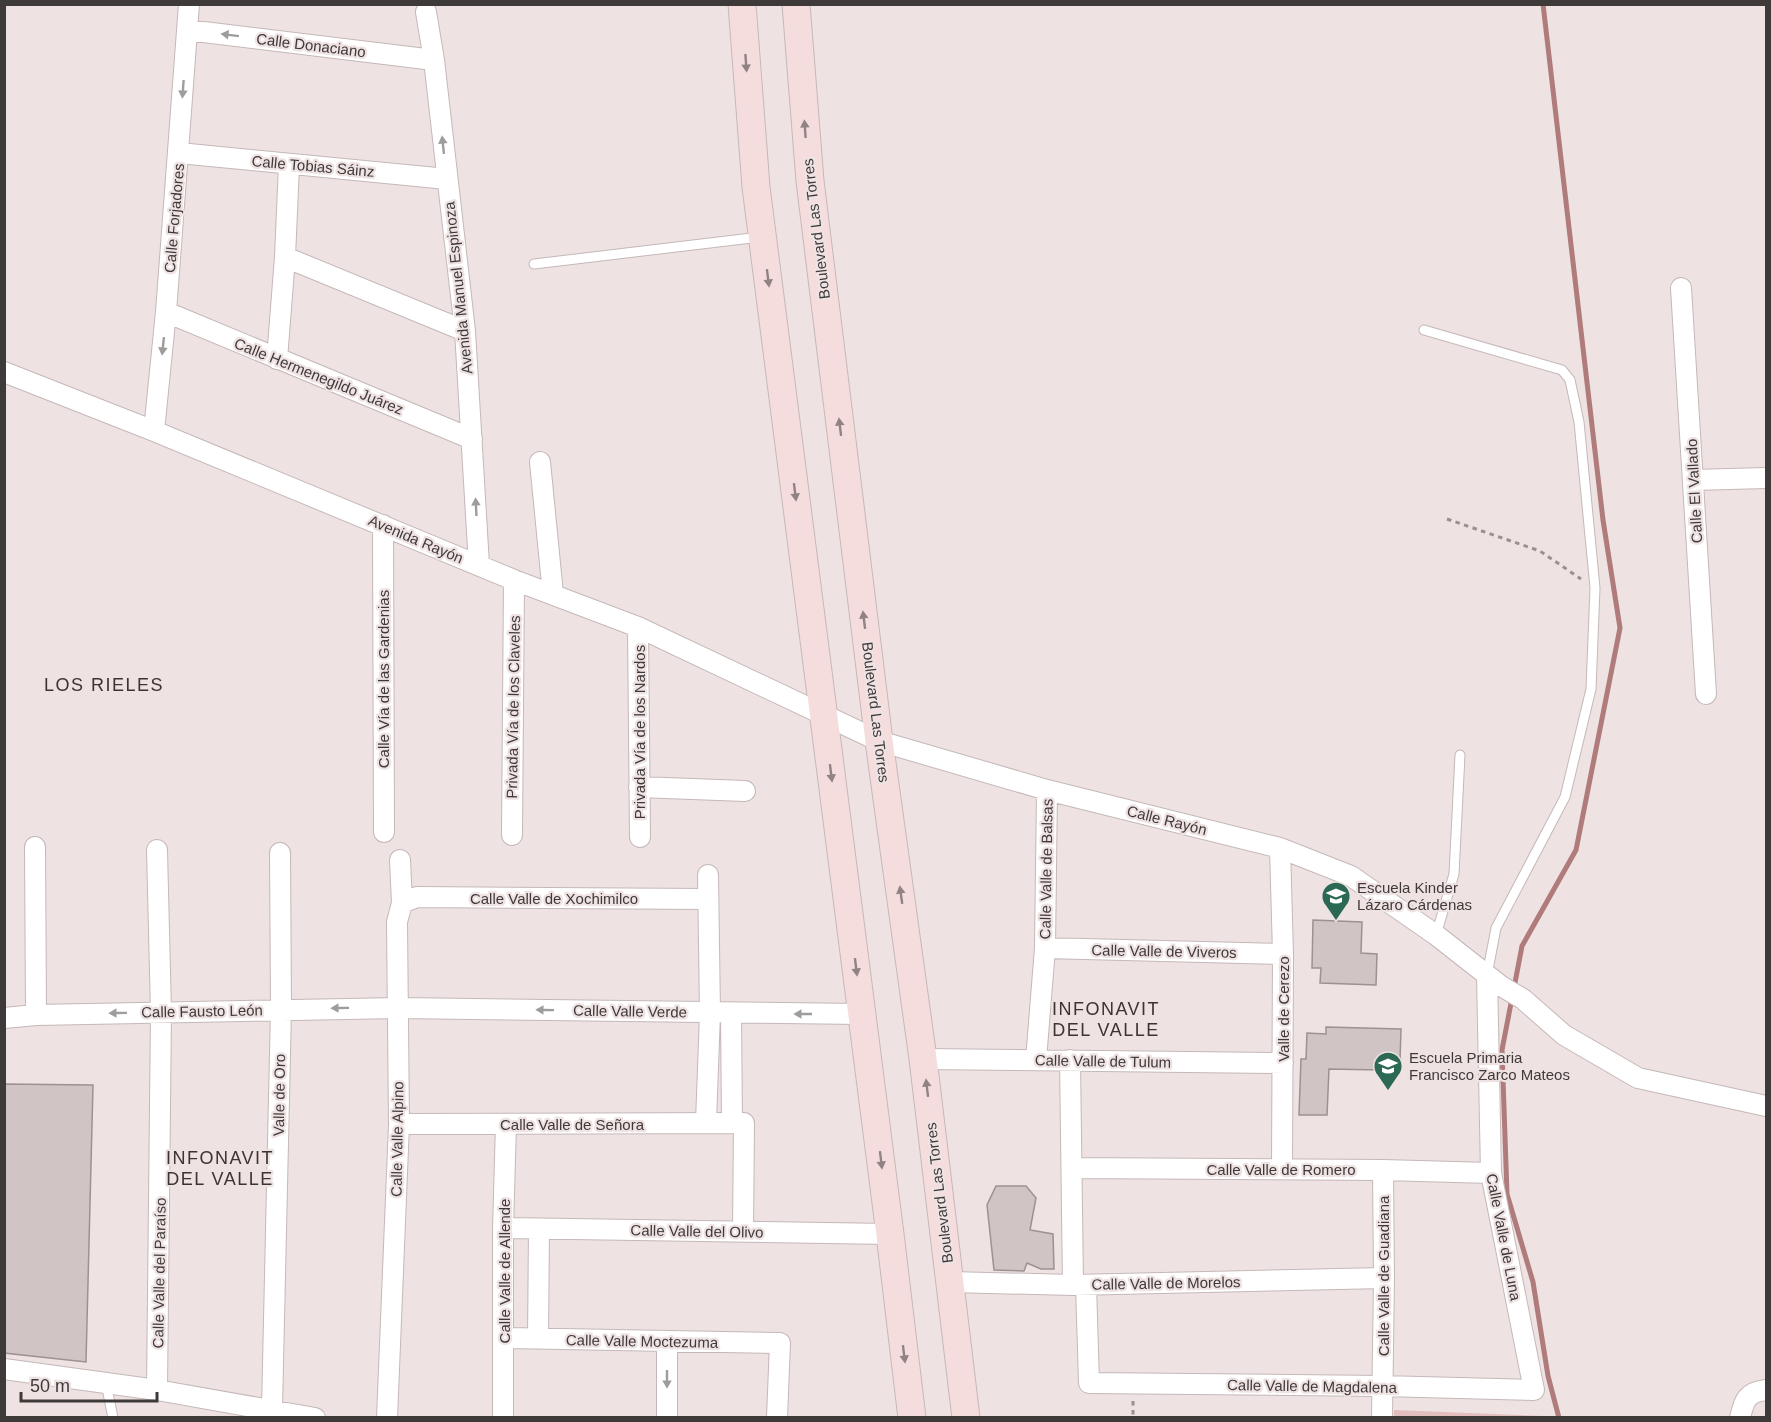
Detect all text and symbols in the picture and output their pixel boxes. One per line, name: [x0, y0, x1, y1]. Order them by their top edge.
street label: Calle Donaciano: [255, 30, 367, 60]
one-way arrow: [221, 31, 240, 40]
one-way arrow: [742, 53, 751, 72]
one-way arrow: [178, 79, 188, 98]
one-way arrow: [801, 119, 810, 138]
one-way arrow: [438, 136, 448, 155]
street label: Calle Tobias Sáinz: [251, 152, 375, 180]
street label: Boulevard Las Torres: [799, 158, 833, 300]
street label: Calle Forjadores: [161, 162, 187, 274]
street label: Avenida Manuel Espinoza: [440, 200, 476, 375]
one-way arrow: [763, 268, 772, 287]
street label: Calle Hermenegildo Juárez: [232, 334, 406, 418]
one-way arrow: [158, 336, 168, 355]
one-way arrow: [835, 417, 845, 436]
street label: Calle El Vallado: [1683, 438, 1705, 544]
one-way arrow: [790, 483, 800, 502]
one-way arrow: [471, 497, 480, 516]
street label: Avenida Rayón: [366, 511, 466, 567]
street label: Calle Vía de las Gardenias: [375, 590, 392, 768]
one-way arrow: [860, 611, 869, 630]
street label: Privada Vía de los Claveles: [503, 615, 523, 799]
street label: Boulevard Las Torres: [859, 641, 893, 783]
street label: Privada Vía de los Nardos: [631, 645, 648, 819]
district label: LOS RIELES: [44, 675, 164, 695]
one-way arrow: [826, 764, 836, 783]
street label: Calle Valle de Balsas: [1036, 799, 1056, 939]
street label: Calle Rayón: [1125, 802, 1209, 838]
place label: Escuela Kinder Lázaro Cárdenas: [1357, 879, 1472, 913]
school or university icon: Escuela Kinder Lázaro Cárdenas: [1320, 880, 1352, 922]
one-way arrow: [896, 886, 905, 905]
street label: Calle Valle de Xochimilco: [470, 890, 638, 907]
street label: Calle Valle de Viveros: [1091, 941, 1237, 961]
street label: Valle de Cerezo: [1275, 956, 1292, 1062]
one-way arrow: [851, 957, 860, 976]
district label: INFONAVIT DEL VALLE: [1052, 999, 1160, 1040]
street label: Calle Fausto León: [141, 1001, 263, 1021]
street label: Calle Valle Verde: [573, 1002, 687, 1020]
one-way arrow: [331, 1003, 350, 1013]
one-way arrow: [536, 1005, 555, 1015]
one-way arrow: [108, 1008, 127, 1018]
one-way arrow: [794, 1009, 813, 1019]
place label: Escuela Primaria Francisco Zarco Mateos: [1409, 1049, 1570, 1083]
school or university icon: Escuela Primaria Francisco Zarco Mateos: [1372, 1050, 1404, 1092]
street label: Calle Valle de Tulum: [1035, 1051, 1171, 1071]
street label: Valle de Oro: [270, 1054, 288, 1136]
one-way arrow: [922, 1079, 931, 1098]
street label: Calle Valle Alpino: [387, 1081, 407, 1197]
street label: Calle Valle de Señora: [500, 1116, 645, 1133]
street label: Boulevard Las Torres: [922, 1122, 956, 1264]
district label: INFONAVIT DEL VALLE: [166, 1148, 274, 1189]
one-way arrow: [876, 1151, 885, 1170]
street label: Calle Valle de Romero: [1207, 1161, 1355, 1178]
street label: Calle Valle de Luna: [1483, 1172, 1525, 1303]
street label: Calle Valle de Guadiana: [1375, 1195, 1392, 1356]
street label: Calle Valle del Paraíso: [149, 1198, 169, 1348]
street label: Calle Valle de Allende: [496, 1199, 513, 1343]
street label: Calle Valle del Olivo: [630, 1221, 764, 1241]
street label: Calle Valle de Morelos: [1091, 1273, 1241, 1293]
street label: Calle Valle Moctezuma: [566, 1331, 719, 1351]
one-way arrow: [900, 1344, 909, 1363]
scale bar: [21, 1365, 158, 1403]
one-way arrow: [662, 1370, 672, 1389]
text: 50 m: [30, 1376, 70, 1396]
street label: Calle Valle de Magdalena: [1227, 1376, 1398, 1396]

